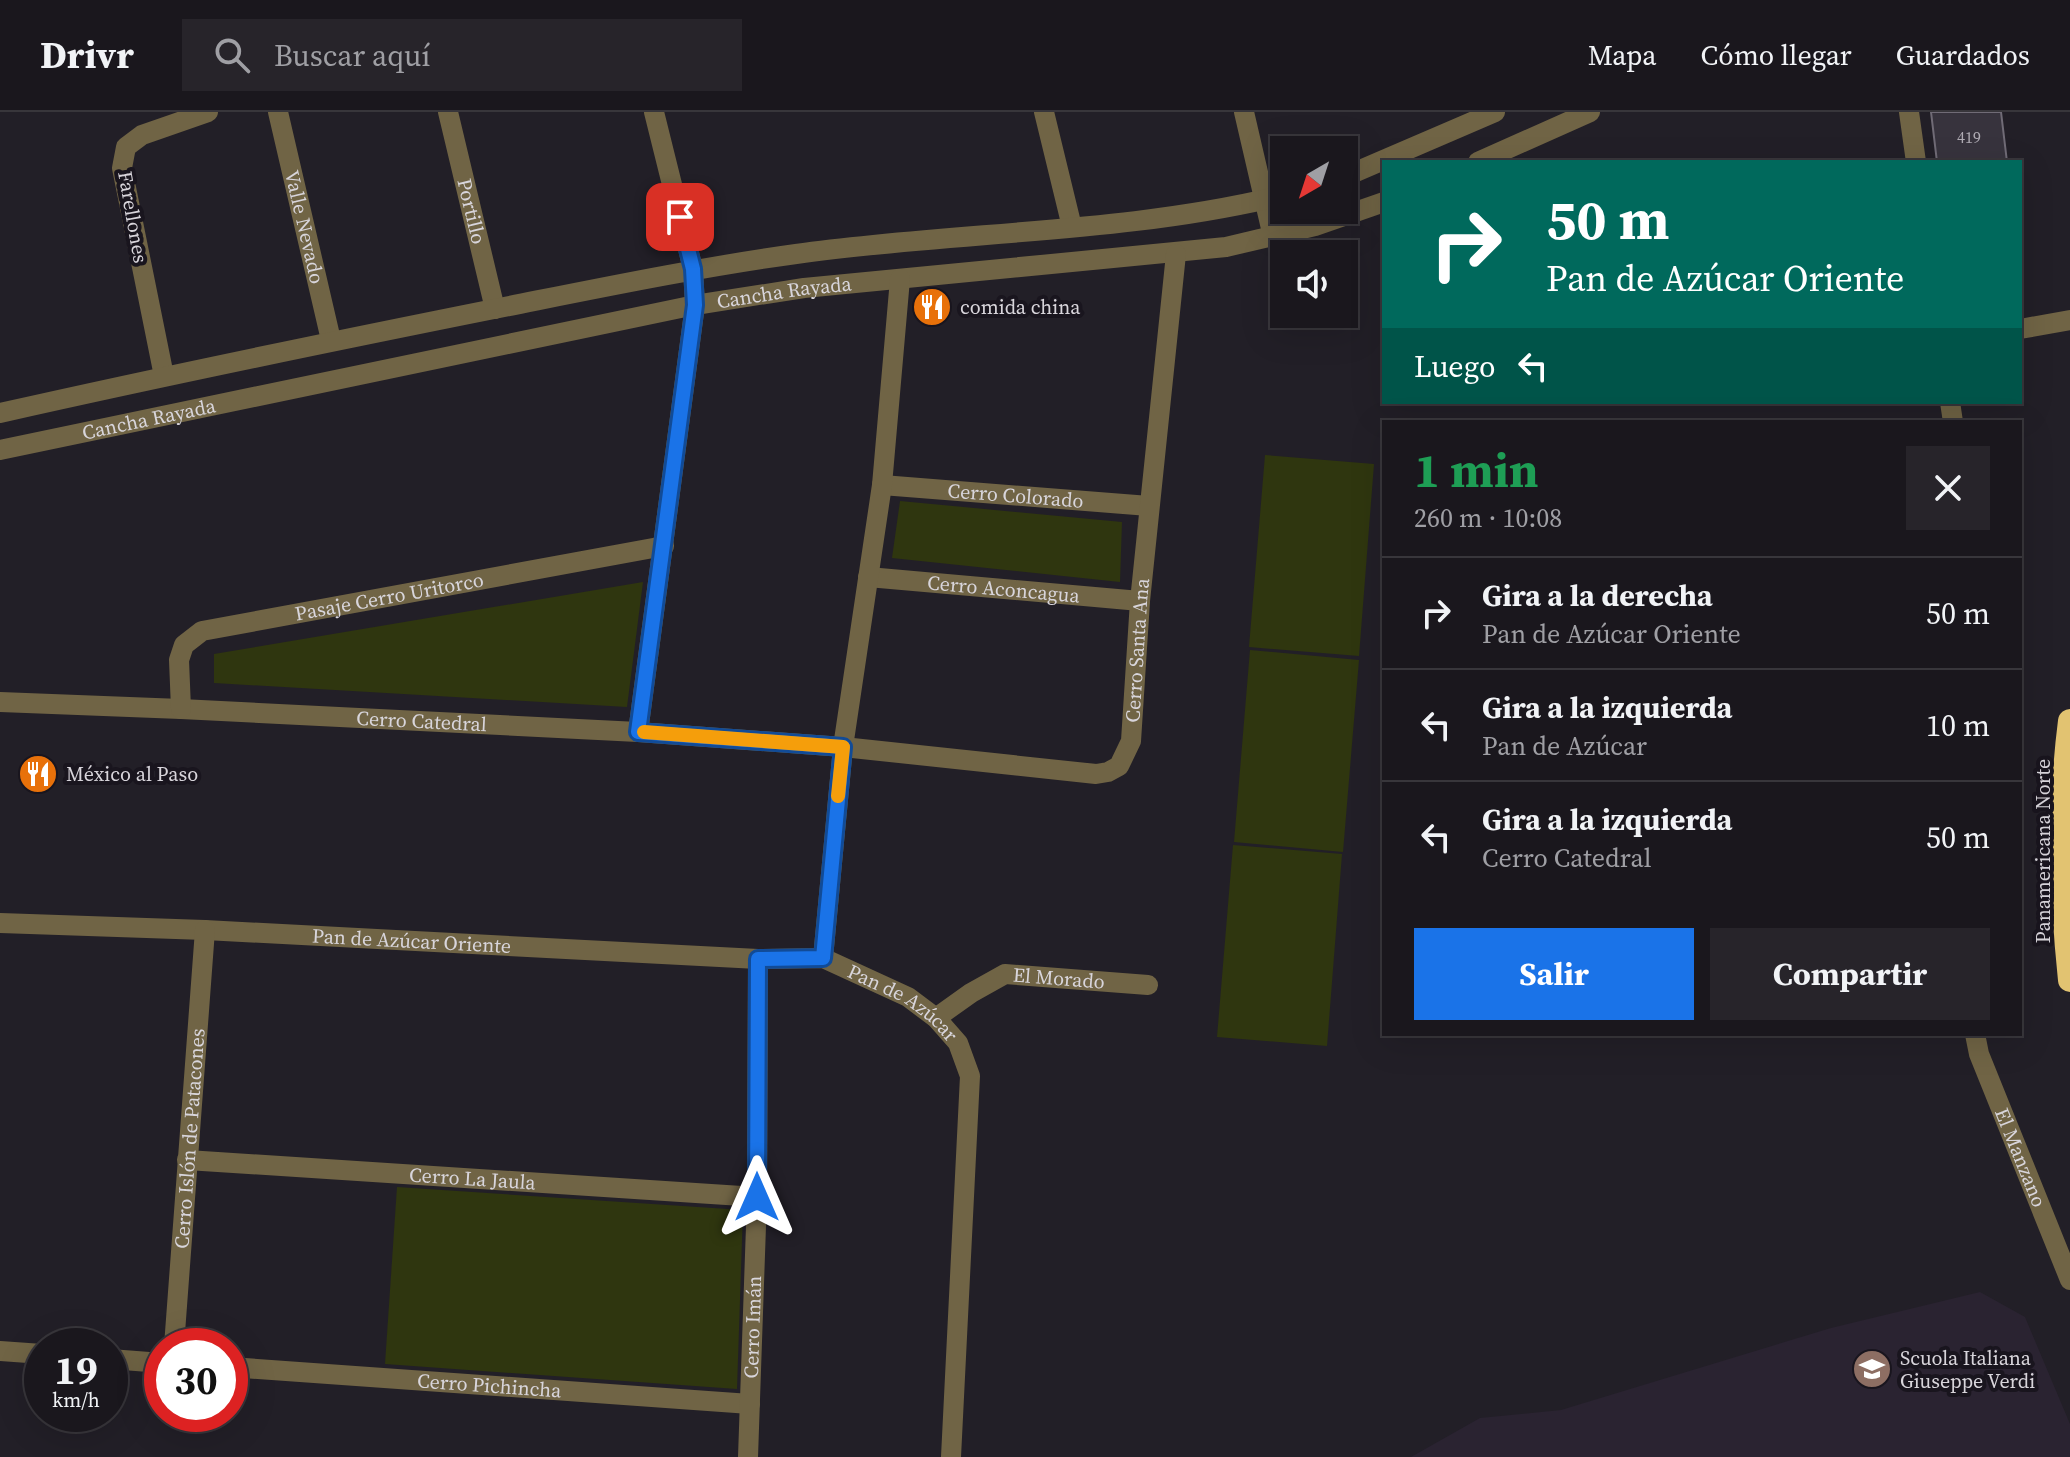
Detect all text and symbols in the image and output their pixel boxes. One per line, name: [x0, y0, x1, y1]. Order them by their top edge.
search box: [182, 19, 742, 91]
text: Drivr: [40, 29, 134, 81]
icon: search: [210, 33, 254, 77]
text: Buscar aquí: [274, 35, 431, 76]
text: Mapa: [1588, 36, 1657, 74]
text: Cómo llegar: [1701, 36, 1852, 74]
text: Guardados: [1896, 36, 2030, 74]
house number: 419: [1957, 126, 1981, 148]
north arrow: [1270, 136, 1358, 224]
map controls: [1270, 136, 1358, 328]
street label: Valle Nevado: [278, 167, 331, 286]
street label: Farellones: [111, 169, 155, 265]
street label: Portillo: [450, 176, 493, 247]
text: 50 m: [1546, 181, 1669, 258]
pin: [646, 183, 714, 251]
icon: right: [1414, 192, 1518, 296]
icon: arrive: [658, 195, 702, 239]
button: sound: [1270, 240, 1358, 328]
text: Pan de Azúcar Oriente: [1546, 254, 1904, 303]
street label: Cancha Rayada: [715, 269, 854, 315]
restaurant icon: comida china: [911, 286, 953, 328]
place label: comida china: [960, 293, 1081, 321]
icon: left: [1511, 344, 1555, 388]
text: Luego: [1414, 346, 1495, 387]
street label: Cancha Rayada: [80, 391, 219, 447]
text: 1 min: [1414, 437, 1539, 503]
button: close: [1906, 446, 1990, 530]
street label: Cerro Colorado: [947, 476, 1085, 515]
text: 260 m · 10:08: [1414, 500, 1562, 536]
street label: Pasaje Cerro Uritorco: [293, 565, 486, 628]
street label: Cerro Aconcagua: [926, 568, 1082, 610]
text: Gira a la derecha: [1482, 575, 1713, 616]
street label: Cerro Santa Ana: [1118, 576, 1156, 723]
icon: right: [1414, 591, 1458, 635]
text: 50 m: [1926, 593, 1990, 634]
text: Pan de Azúcar Oriente: [1482, 616, 1741, 652]
text: Gira a la izquierda: [1482, 687, 1732, 728]
icon: left: [1414, 703, 1458, 747]
street label: Cerro Catedral: [356, 704, 487, 738]
text: 10 m: [1926, 705, 1990, 746]
text: Pan de Azúcar: [1482, 728, 1647, 764]
restaurant icon: México al Paso: [17, 753, 59, 795]
street label: Panamericana Norte: [2029, 759, 2057, 943]
place label: México al Paso: [66, 760, 198, 788]
text: Gira a la izquierda: [1482, 799, 1732, 840]
icon: left: [1414, 815, 1458, 859]
text: 50 m: [1926, 817, 1990, 858]
text: Cerro Catedral: [1482, 840, 1652, 876]
street label: Pan de Azúcar Oriente: [311, 922, 512, 960]
button: Salir: [1414, 928, 1694, 1020]
button: Compartir: [1710, 928, 1990, 1020]
street label: Pan de Azúcar: [843, 957, 965, 1048]
street label: El Morado: [1012, 961, 1106, 996]
street label: Cerro Islón de Patacones: [167, 1027, 212, 1250]
street label: El Manzano: [1988, 1104, 2053, 1211]
position arrow: [715, 1155, 799, 1239]
street label: Cerro La Jaula: [408, 1160, 537, 1197]
street label: Cerro Imán: [737, 1275, 768, 1379]
speed limit sign: 30: [144, 1328, 248, 1432]
text: 19: [54, 1343, 98, 1397]
place label: Scuola Italiana Giuseppe Verdi: [1900, 1344, 2035, 1395]
school or university icon: Scuola Italiana Giuseppe Verdi: [1851, 1348, 1893, 1390]
street label: Cerro Pichincha: [416, 1366, 563, 1405]
text: km/h: [52, 1386, 100, 1414]

